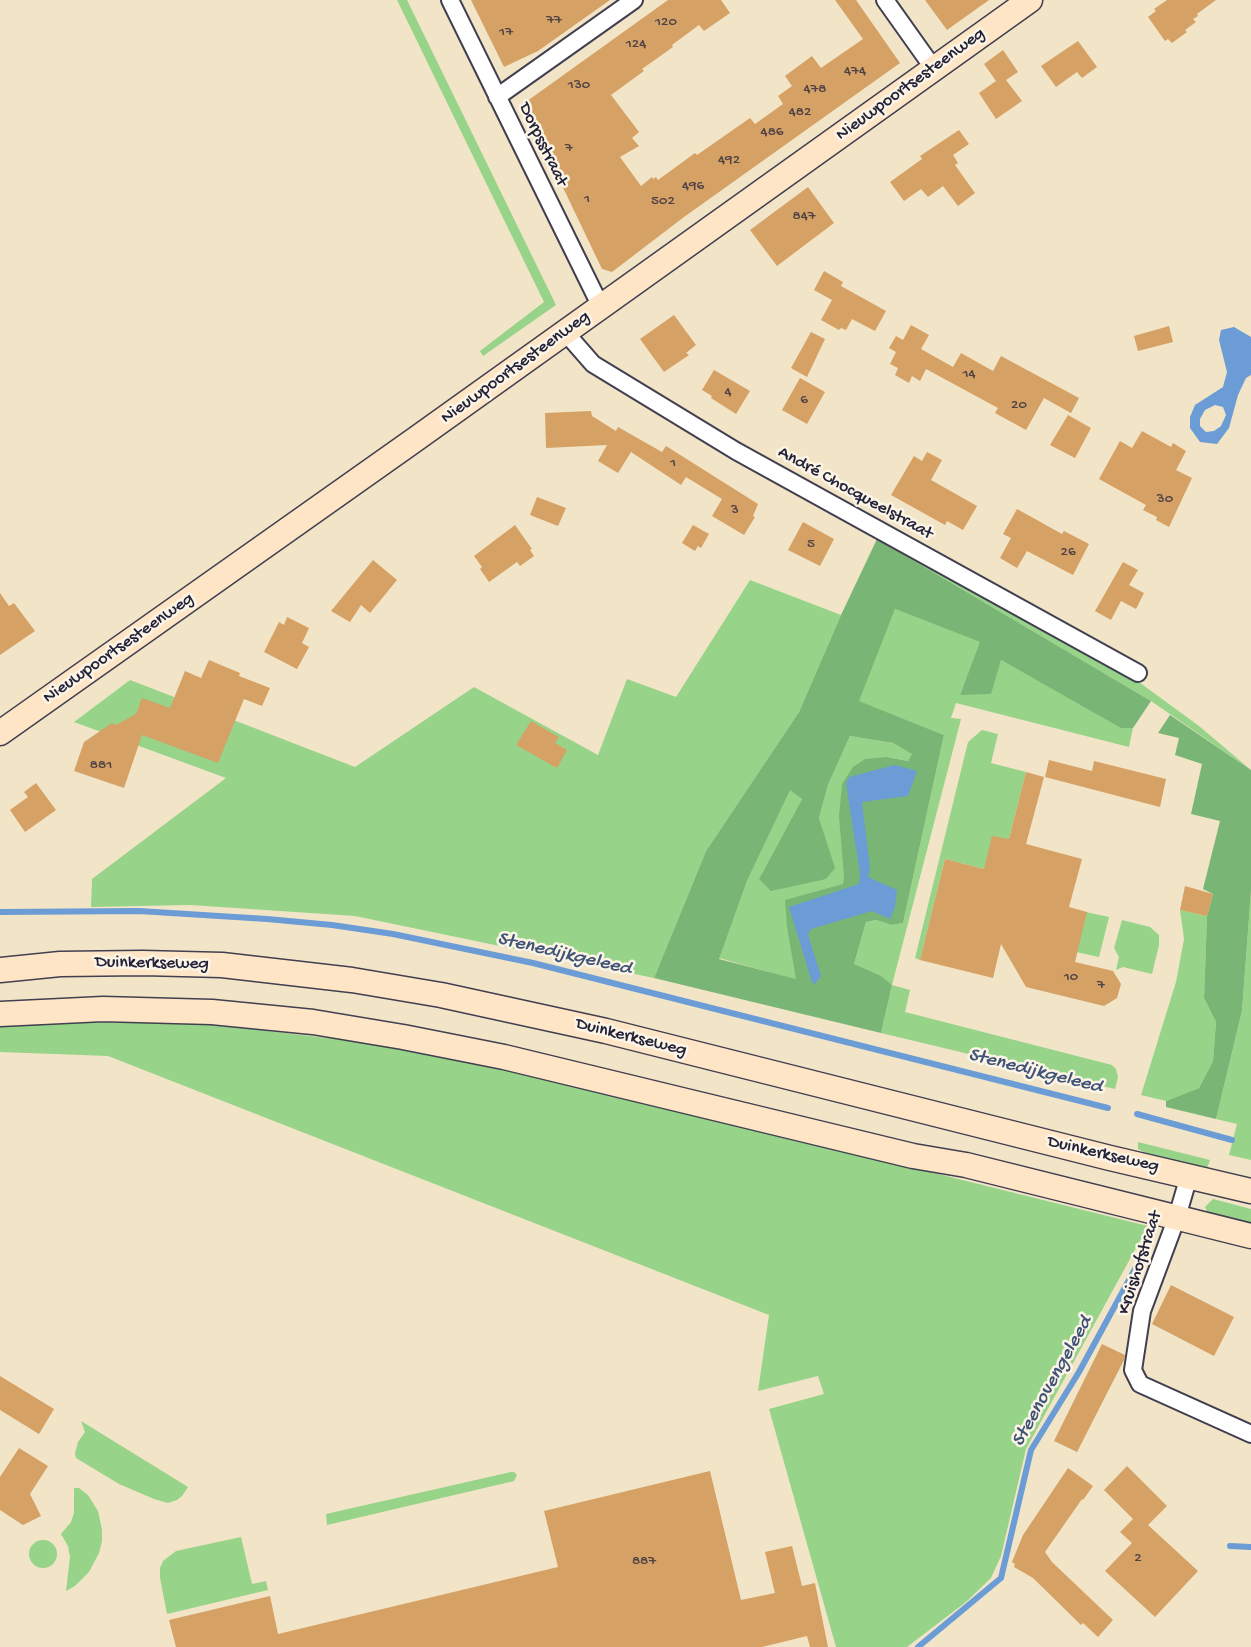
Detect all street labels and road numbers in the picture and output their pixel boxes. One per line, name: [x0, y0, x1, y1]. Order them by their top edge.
street label: Nieuwpoortsesteenweg: [832, 24, 990, 146]
street label: Dorpsstraat: [512, 100, 572, 190]
street label: Nieuwpoortsesteenweg: [437, 307, 595, 429]
street label: André Chocqueelstraat: [774, 442, 936, 546]
street label: Nieuwpoortsesteenweg: [39, 589, 199, 709]
street label: Duinkerkseweg: [95, 952, 209, 976]
street label: Duinkerkseweg: [573, 1014, 689, 1062]
street label: Duinkerkseweg: [1045, 1132, 1161, 1178]
street label: Kruishofstraat: [1114, 1209, 1168, 1317]

